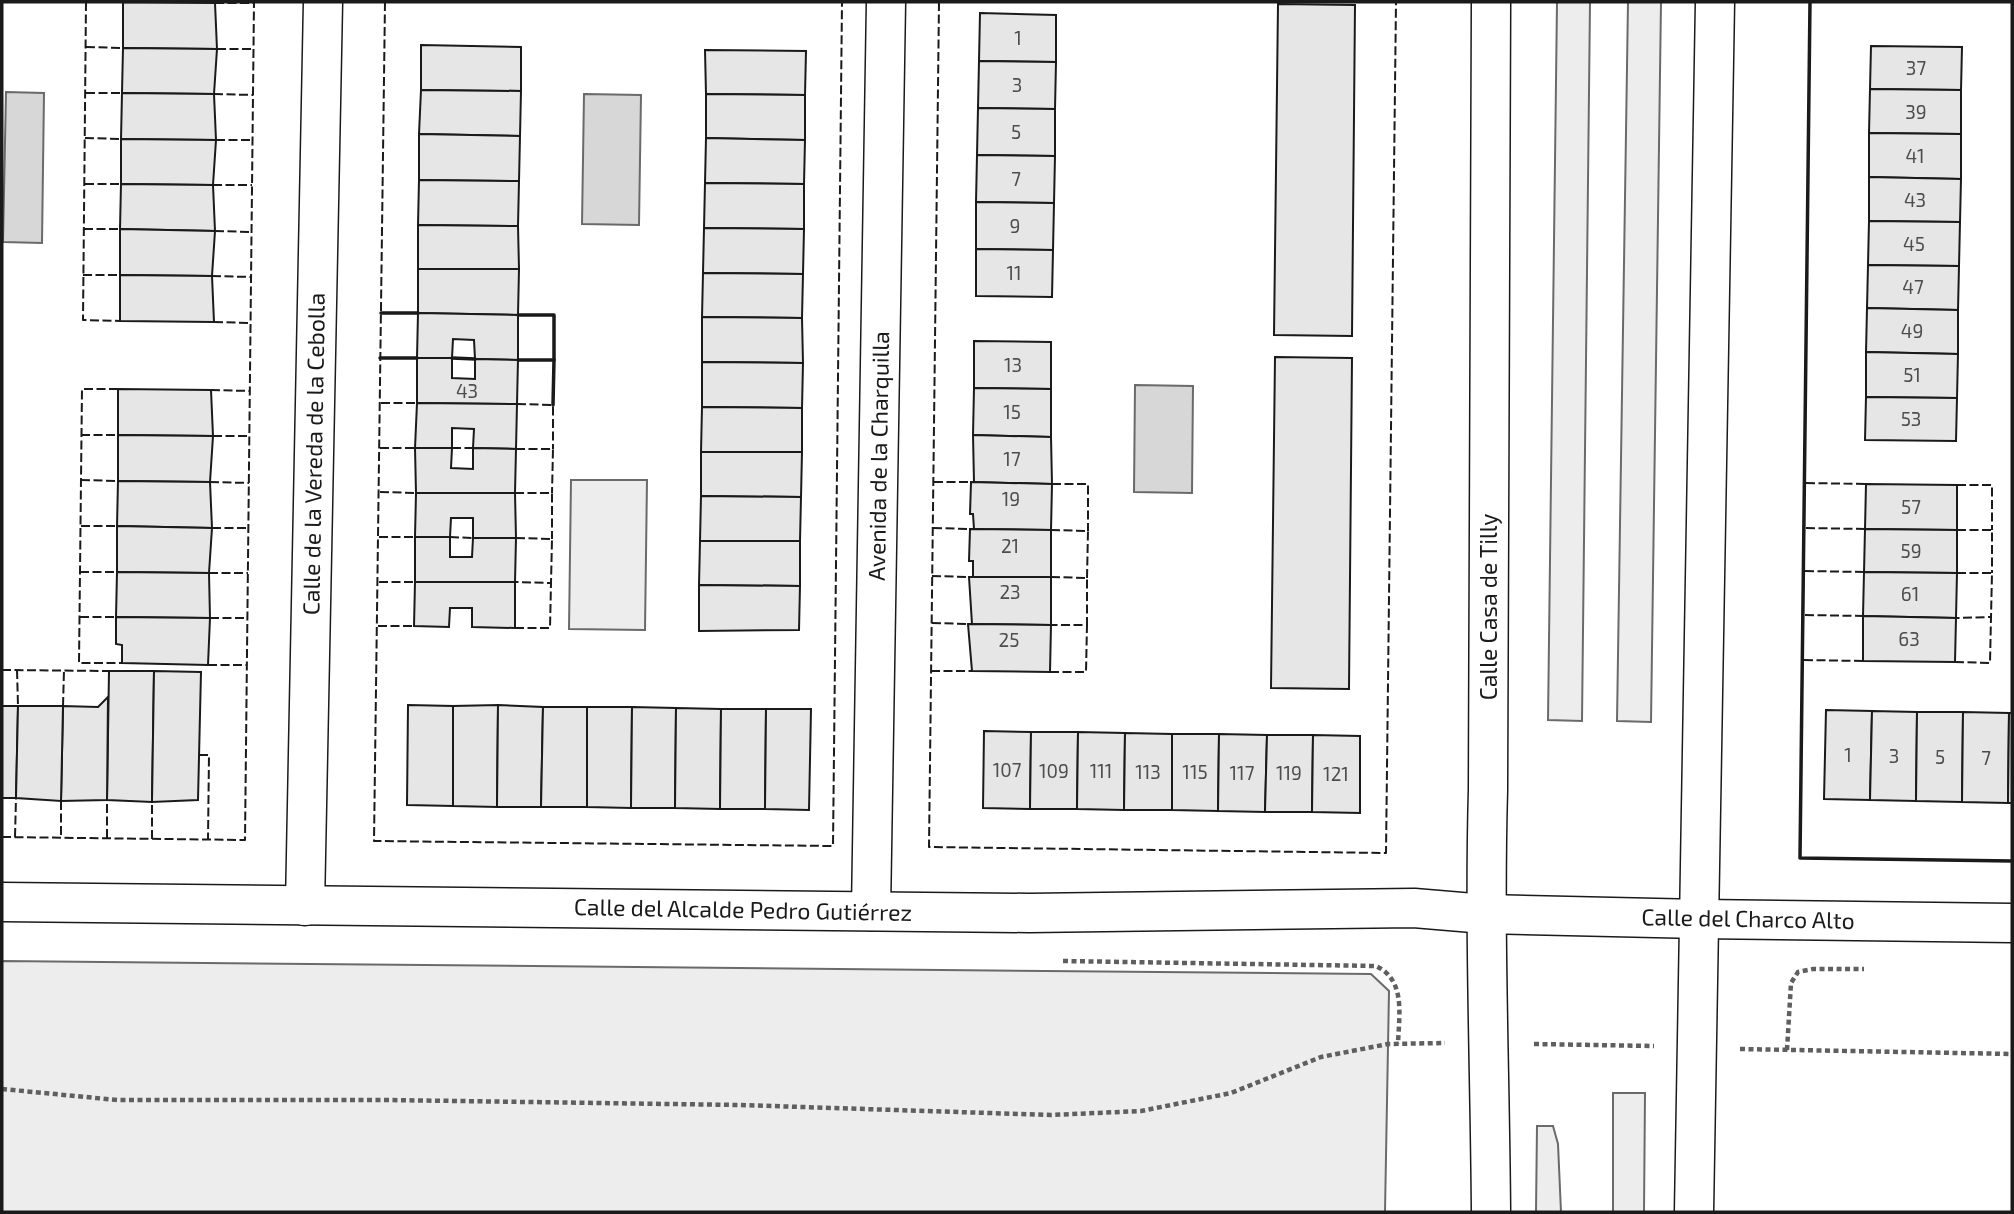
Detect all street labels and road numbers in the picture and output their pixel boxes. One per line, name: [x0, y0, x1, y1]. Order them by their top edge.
street label: Calle de la Vereda de la Cebolla: [296, 293, 330, 615]
street label: Avenida de la Charquilla: [862, 331, 894, 581]
street label: Calle Casa de Tilly: [1474, 514, 1502, 700]
street label: Calle del Alcalde Pedro Gutiérrez: [574, 892, 912, 926]
street label: Calle del Charco Alto: [1641, 902, 1855, 934]

